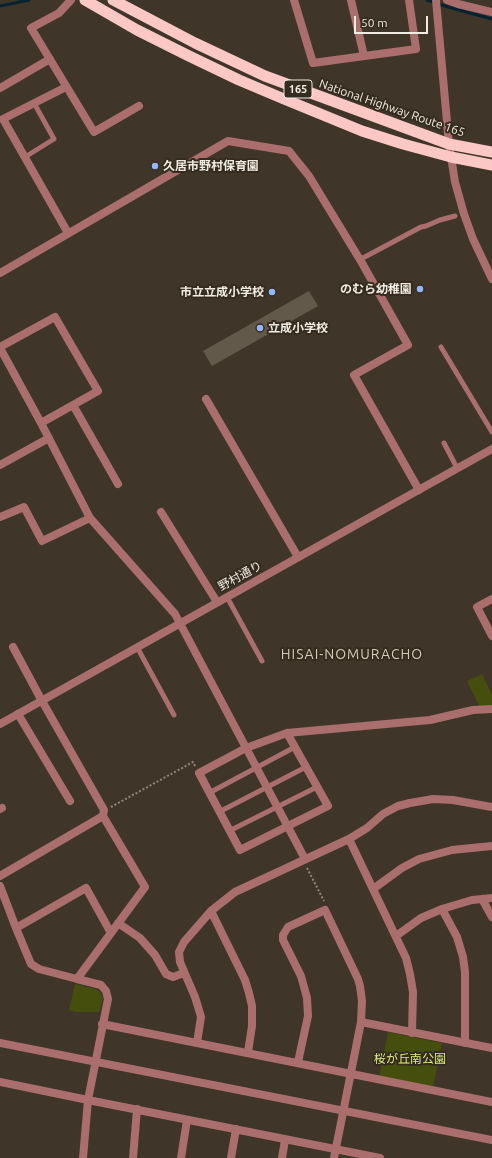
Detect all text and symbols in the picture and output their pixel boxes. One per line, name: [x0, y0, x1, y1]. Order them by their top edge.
scale bar: [356, 8, 430, 34]
text: 50 m: [361, 16, 388, 29]
street label: National Highway Route 165: [317, 76, 467, 140]
road number: 165: [284, 80, 312, 98]
place label: 久居市野村保育園: [163, 159, 259, 173]
marker: 久居市野村保育園: [150, 161, 160, 171]
place label: のむら幼稚園: [340, 282, 412, 296]
marker: のむら幼稚園: [415, 284, 425, 294]
place label: 市立立成小学校: [180, 285, 264, 299]
marker: 市立立成小学校: [267, 287, 277, 297]
place label: 立成小学校: [268, 321, 328, 335]
marker: 立成小学校: [255, 323, 265, 333]
street label: 野村通り: [216, 558, 264, 594]
district label: HISAI-NOMURACHO: [281, 646, 423, 662]
park label: 桜が丘南公園: [374, 1052, 446, 1066]

